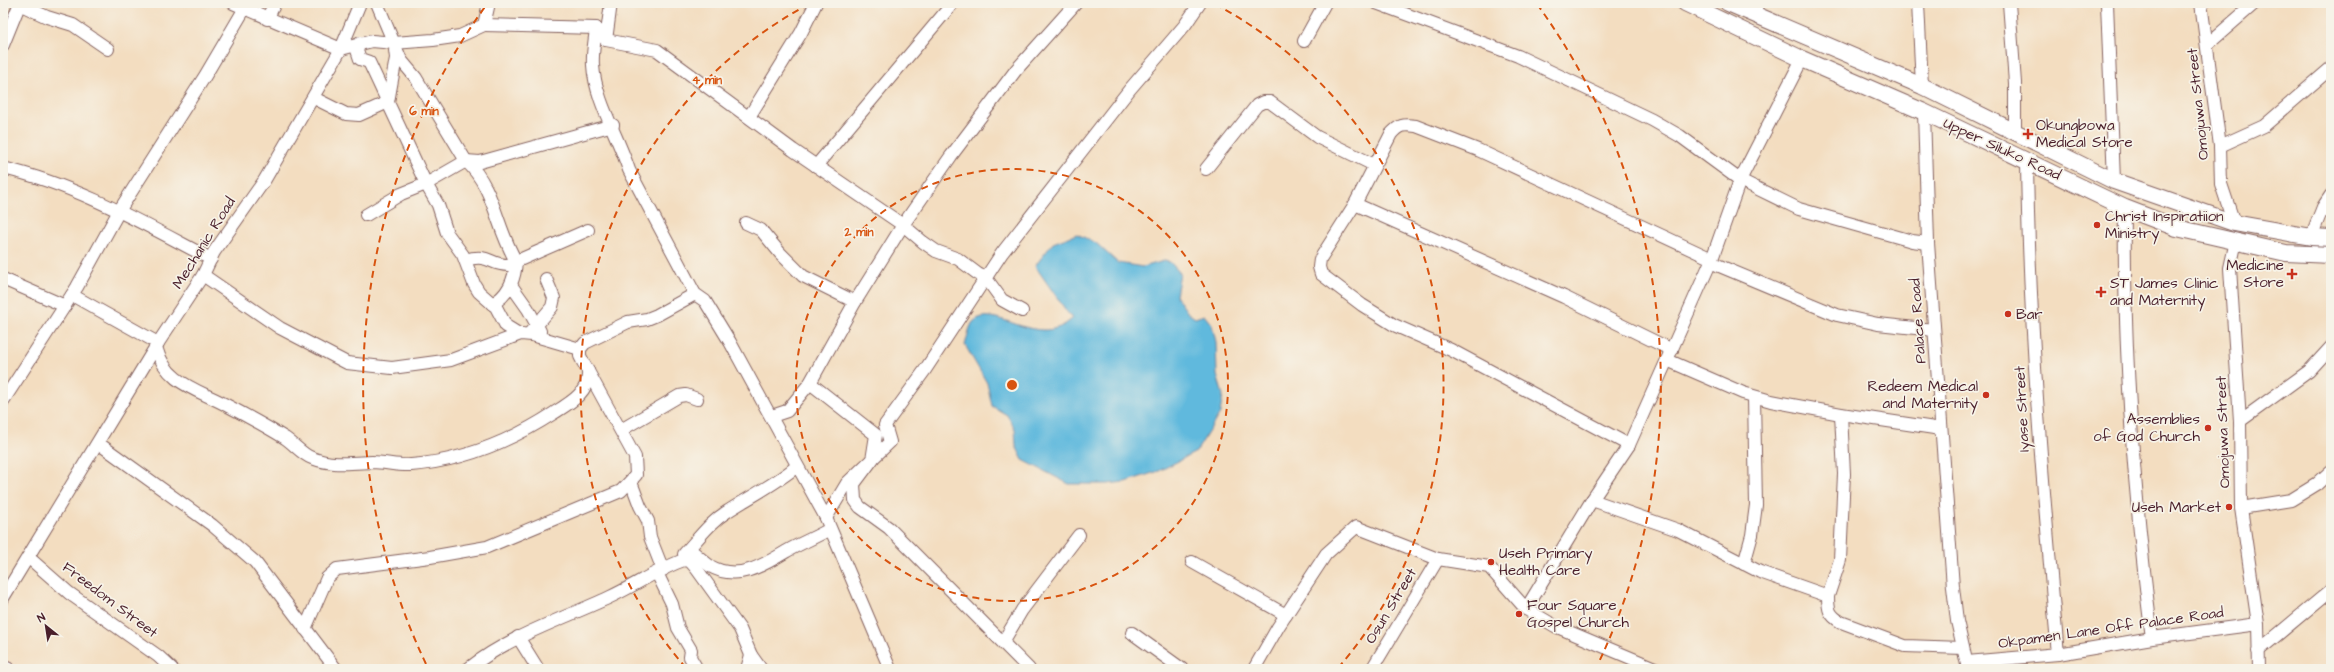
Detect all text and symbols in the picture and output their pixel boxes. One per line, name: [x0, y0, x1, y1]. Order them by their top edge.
street label: Omojuwa Street: [2182, 47, 2214, 161]
text: 4 min: [692, 72, 722, 89]
text: 6 min: [409, 103, 439, 120]
street label: Upper Siluko Road: [1940, 113, 2065, 186]
place label: Okungbowa Medical Store: [2036, 115, 2133, 153]
marker: Okungbowa Medical Store: [2023, 129, 2033, 139]
street label: Mechanic Road: [167, 193, 241, 293]
place label: Christ Inspiratiion Ministry: [2105, 206, 2224, 245]
marker: Christ Inspiratiion Ministry: [2092, 220, 2102, 230]
text: 2 min: [844, 224, 873, 241]
place label: Medicine Store: [2226, 255, 2284, 293]
marker: Medicine Store: [2287, 269, 2297, 279]
place label: ST James Clinic and Maternity: [2110, 273, 2219, 312]
street label: Palace Road: [1905, 277, 1931, 364]
marker: ST James Clinic and Maternity: [2095, 286, 2107, 298]
place label: Bar: [2016, 304, 2043, 325]
marker: Bar: [2003, 309, 2013, 319]
street label: Iyase Street: [2009, 365, 2036, 453]
street label: Omojuwa Street: [2211, 375, 2235, 489]
place label: Redeem Medical and Maternity: [1868, 376, 1978, 415]
centre of rings: [1005, 378, 1019, 392]
marker: Redeem Medical and Maternity: [1981, 390, 1991, 400]
place label: Assemblies of God Church: [2093, 409, 2201, 447]
marker: Assemblies of God Church: [2203, 423, 2213, 433]
place label: Useh Market: [2132, 497, 2221, 518]
marker: Useh Market: [2224, 502, 2234, 512]
place label: Useh Primary Health Care: [1499, 543, 1592, 581]
street label: Freedom Street: [58, 557, 162, 643]
marker: Useh Primary Health Care: [1486, 557, 1496, 567]
street label: Osun Street: [1360, 564, 1422, 648]
place label: Four Square Gospel Church: [1527, 595, 1630, 633]
street label: Okpamen Lane Off Palace Road: [1997, 602, 2225, 654]
north arrow: [26, 606, 66, 646]
marker: Four Square Gospel Church: [1514, 609, 1524, 619]
text: N: [35, 610, 48, 626]

